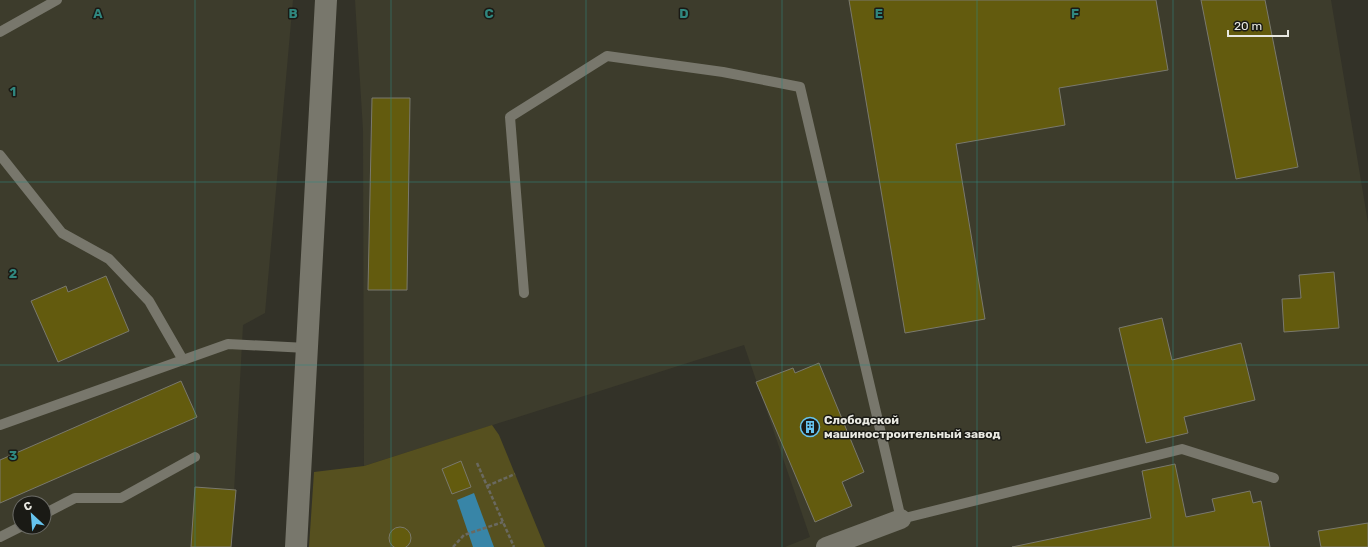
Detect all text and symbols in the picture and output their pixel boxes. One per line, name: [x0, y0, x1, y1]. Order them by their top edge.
text: A: [93, 6, 103, 21]
text: B: [288, 6, 298, 21]
text: C: [484, 6, 494, 21]
text: D: [679, 6, 689, 21]
text: E: [875, 6, 883, 21]
text: F: [1071, 6, 1079, 21]
scale bar: [1228, 12, 1288, 38]
text: 20 m: [1234, 19, 1262, 33]
text: 1: [10, 84, 16, 99]
text: 2: [9, 266, 17, 281]
place label: Слободской машиностроительный завод: [824, 413, 1001, 441]
building icon: Слободской машиностроительный завод: [799, 416, 821, 438]
text: 3: [9, 448, 18, 463]
north arrow: [12, 495, 52, 535]
text: С: [22, 499, 34, 514]

